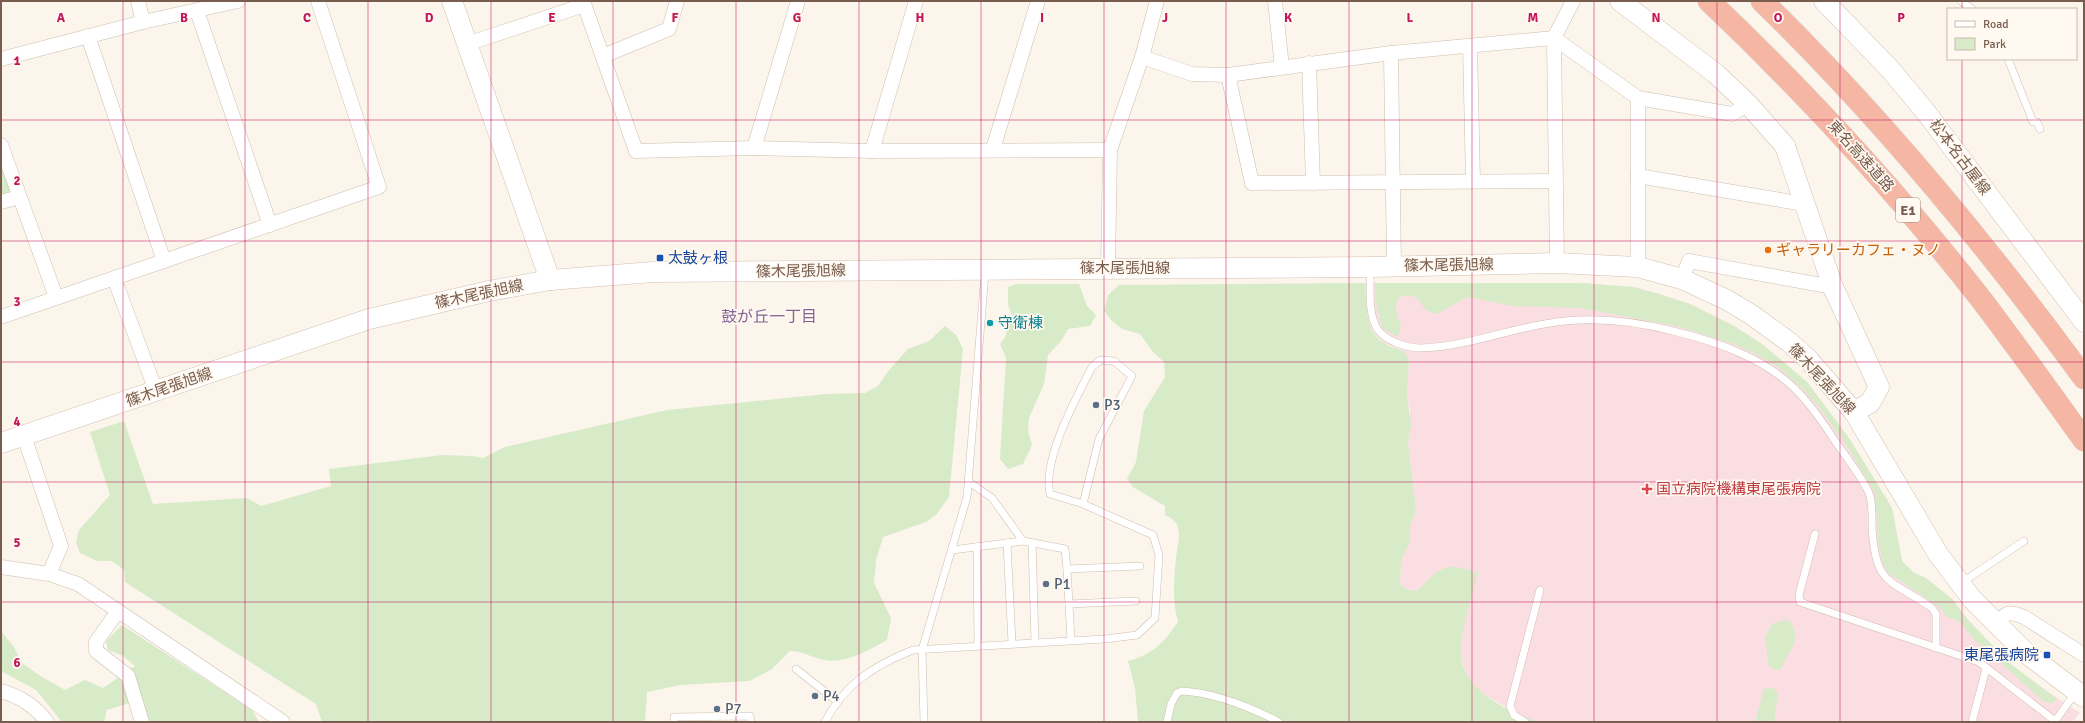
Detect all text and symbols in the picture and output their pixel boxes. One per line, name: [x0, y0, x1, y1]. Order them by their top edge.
legend: [1947, 8, 2077, 60]
text: A: [57, 10, 66, 26]
text: B: [180, 10, 188, 26]
text: C: [303, 10, 311, 26]
text: D: [425, 10, 434, 26]
text: E: [548, 10, 556, 26]
text: F: [672, 10, 679, 26]
text: G: [793, 10, 801, 26]
text: H: [916, 10, 924, 26]
text: I: [1040, 10, 1044, 26]
text: J: [1162, 10, 1168, 26]
text: K: [1284, 10, 1292, 26]
text: L: [1407, 10, 1414, 26]
text: M: [1528, 10, 1539, 26]
text: N: [1651, 10, 1661, 26]
text: O: [1774, 10, 1783, 26]
text: P: [1897, 10, 1905, 26]
text: Road: [1983, 17, 2009, 32]
text: Park: [1983, 37, 2006, 52]
text: 1: [13, 53, 21, 69]
street label: 松本名古屋線: [1926, 116, 1994, 198]
street label: 東名高速道路: [1824, 117, 1898, 195]
text: 2: [13, 173, 21, 189]
road number: E1: [1896, 198, 1920, 222]
place label: ギャラリーカフェ・ヌノ: [1776, 241, 1941, 259]
marker: ギャラリーカフェ・ヌノ: [1763, 245, 1773, 255]
place label: 太鼓ヶ根: [668, 249, 728, 267]
marker: 太鼓ヶ根: [655, 253, 665, 263]
street label: 篠木尾張旭線: [1404, 255, 1494, 275]
street label: 篠木尾張旭線: [1080, 259, 1170, 277]
street label: 篠木尾張旭線: [756, 261, 846, 281]
street label: 篠木尾張旭線: [433, 276, 525, 312]
text: 3: [13, 294, 21, 310]
district label: 鼓が丘一丁目: [721, 307, 817, 327]
place label: 守衛棟: [998, 314, 1043, 332]
marker: 守衛棟: [985, 318, 995, 328]
street label: 篠木尾張旭線: [1785, 340, 1859, 418]
street label: 篠木尾張旭線: [124, 364, 214, 410]
place label: P3: [1104, 396, 1121, 414]
marker: P3: [1091, 400, 1101, 410]
text: 4: [13, 414, 21, 430]
place label: 国立病院機構東尾張病院: [1656, 480, 1821, 498]
marker: 国立病院機構東尾張病院: [1641, 483, 1653, 495]
text: 5: [13, 535, 21, 551]
place label: P1: [1054, 575, 1071, 593]
marker: P1: [1041, 579, 1051, 589]
place label: 東尾張病院: [1964, 646, 2039, 664]
marker: 東尾張病院: [2042, 650, 2052, 660]
text: 6: [13, 655, 21, 671]
place label: P4: [823, 687, 840, 705]
marker: P4: [810, 691, 820, 701]
place label: P7: [725, 700, 742, 718]
marker: P7: [712, 704, 722, 714]

